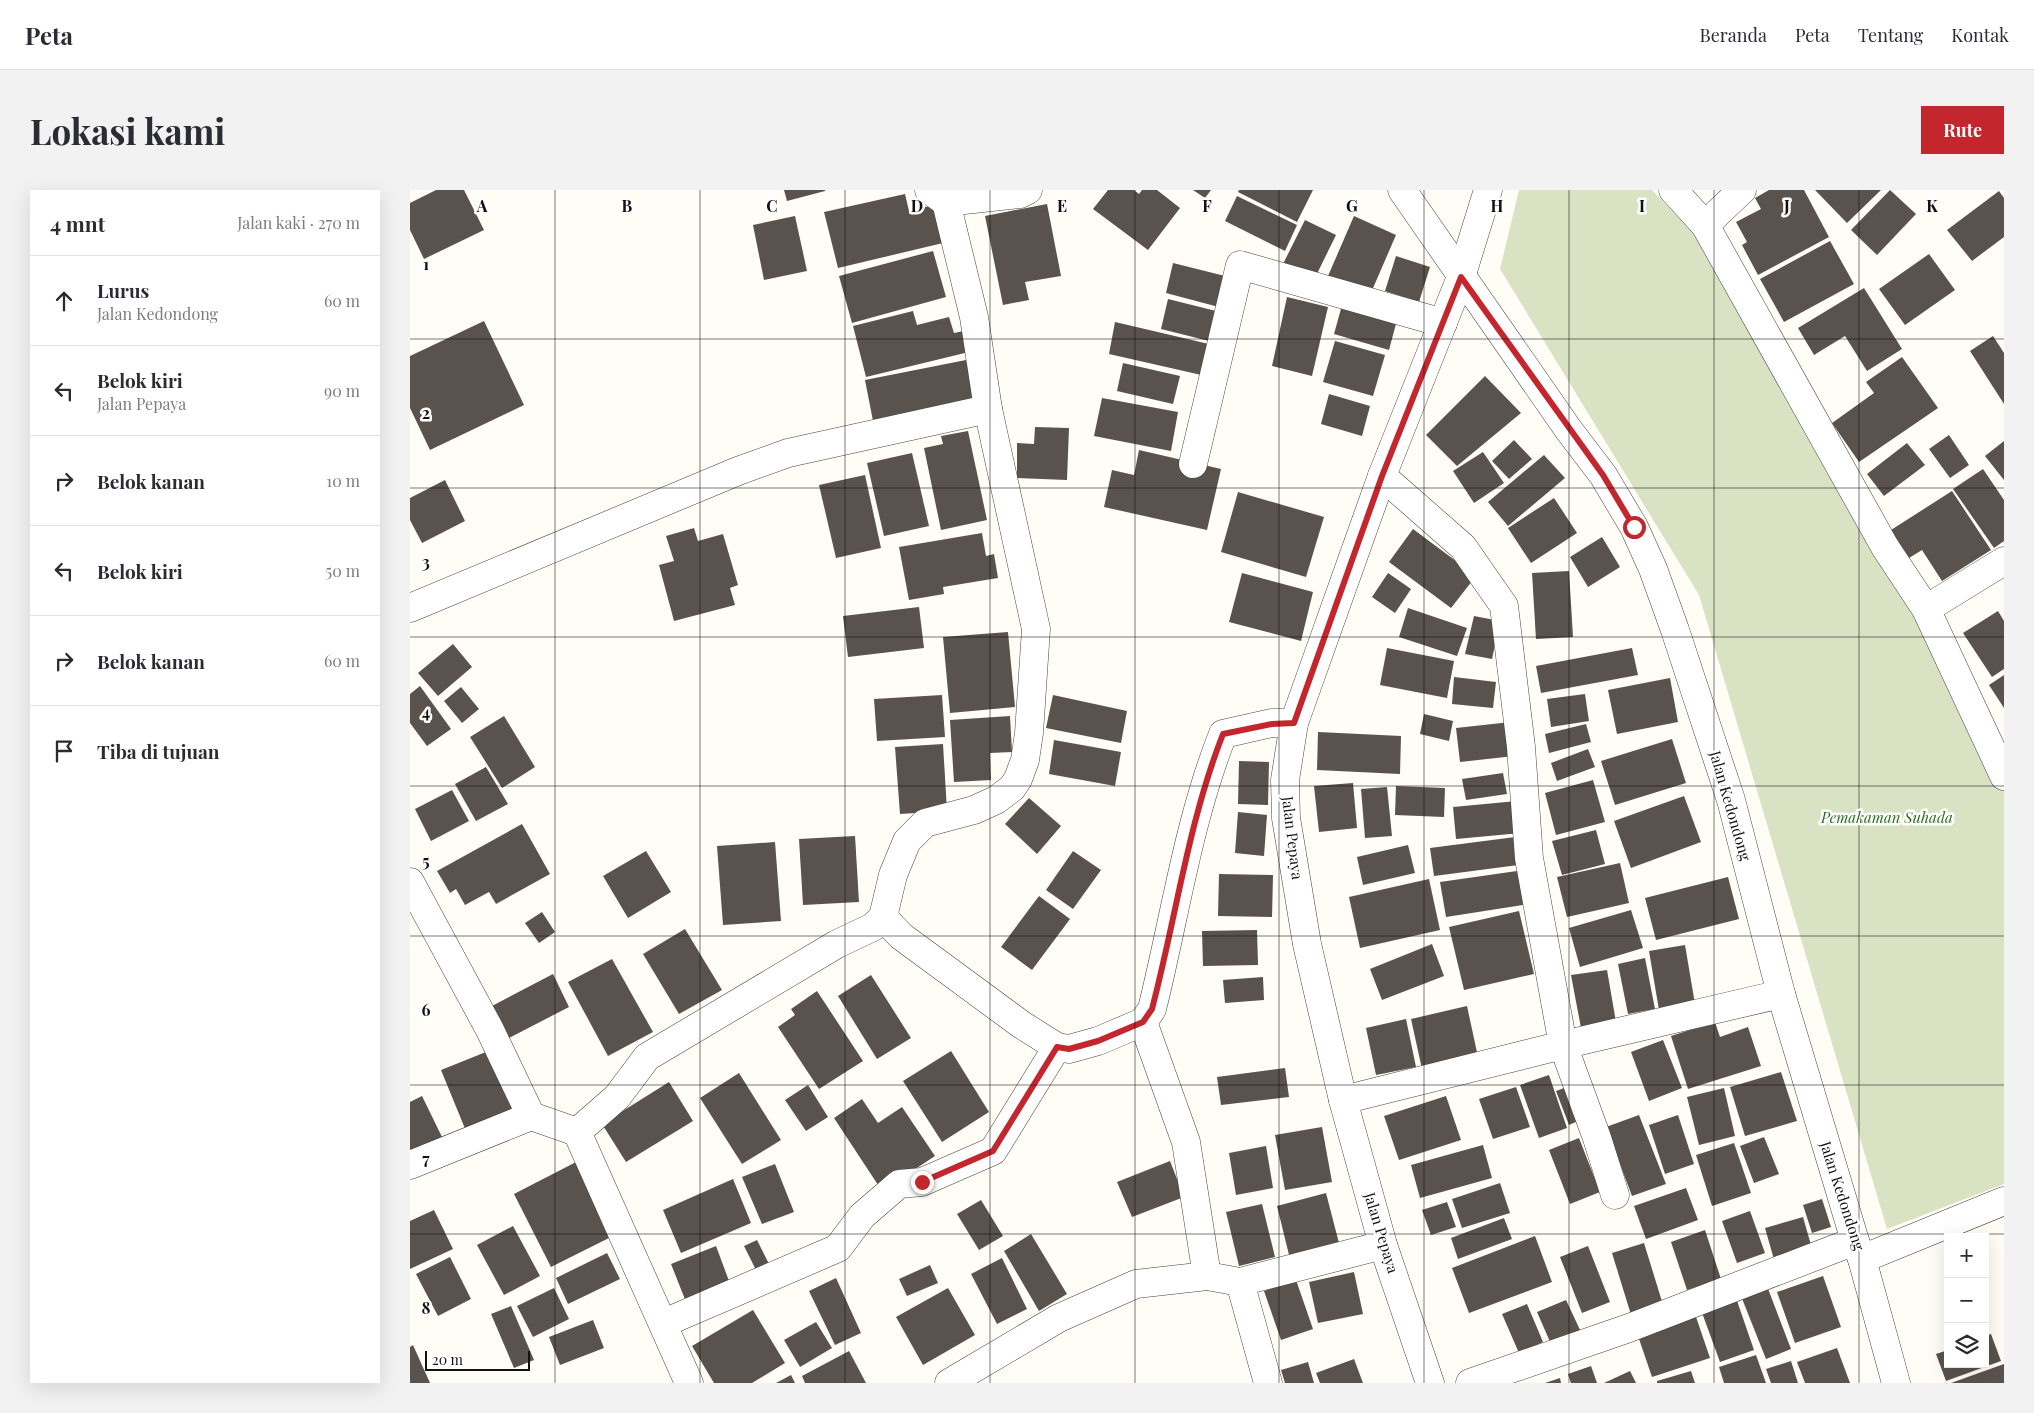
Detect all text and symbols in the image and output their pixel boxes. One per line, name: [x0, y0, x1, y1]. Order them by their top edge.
text: Peta: [25, 19, 73, 51]
text: Beranda: [1699, 23, 1767, 47]
text: Peta: [1795, 23, 1830, 47]
text: Tentang: [1858, 23, 1923, 47]
text: Kontak: [1951, 23, 2009, 47]
button: Rute: [1921, 106, 2004, 154]
text: Lokasi kami: [30, 107, 225, 154]
text: A: [476, 195, 488, 216]
text: B: [622, 195, 633, 216]
text: C: [766, 195, 778, 216]
text: D: [911, 195, 923, 216]
text: E: [1057, 195, 1067, 216]
text: F: [1202, 195, 1212, 216]
text: G: [1346, 195, 1358, 216]
text: H: [1491, 195, 1504, 216]
text: I: [1639, 195, 1645, 216]
text: J: [1783, 195, 1790, 216]
text: K: [1926, 195, 1938, 216]
text: 4 mnt: [50, 209, 105, 237]
text: Jalan kaki · 270 m: [237, 212, 360, 233]
text: 1: [423, 253, 429, 274]
text: Lurus: [97, 277, 149, 303]
icon: ahead: [50, 287, 78, 315]
text: 60 m: [324, 290, 360, 311]
text: Jalan Kedondong: [97, 303, 218, 324]
text: Belok kiri: [97, 367, 183, 393]
icon: left: [50, 377, 78, 405]
text: 90 m: [324, 380, 360, 401]
text: Jalan Pepaya: [97, 393, 186, 414]
text: 2: [422, 402, 430, 423]
icon: right: [50, 467, 78, 495]
text: Belok kanan: [97, 468, 205, 494]
text: 10 m: [326, 470, 360, 491]
route start: [1623, 516, 1646, 539]
text: 3: [422, 551, 430, 572]
icon: left: [50, 557, 78, 585]
text: Belok kiri: [97, 558, 183, 584]
text: 50 m: [326, 560, 360, 581]
icon: right: [50, 647, 78, 675]
text: Belok kanan: [97, 648, 205, 674]
text: 60 m: [324, 650, 360, 671]
text: 4: [422, 701, 430, 722]
icon: arrive: [50, 737, 78, 765]
text: Tiba di tujuan: [97, 738, 219, 764]
street label: Jalan Kedondong: [1705, 747, 1756, 863]
street label: Jalan Pepaya: [1278, 794, 1308, 881]
park label: Pemakaman Suhada: [1820, 807, 1953, 827]
text: 5: [422, 850, 430, 871]
text: 6: [422, 999, 431, 1020]
street label: Jalan Kedondong: [1816, 1138, 1870, 1253]
text: 7: [422, 1148, 430, 1169]
route end: [911, 1171, 934, 1194]
street label: Jalan Pepaya: [1360, 1189, 1404, 1276]
map controls: [1944, 1233, 1989, 1368]
button: +: [1944, 1233, 1989, 1278]
button: −: [1944, 1278, 1989, 1323]
text: 8: [422, 1297, 431, 1318]
button: layers: [1944, 1323, 1989, 1368]
scale bar: [425, 1348, 530, 1371]
text: 20 m: [432, 1350, 463, 1369]

